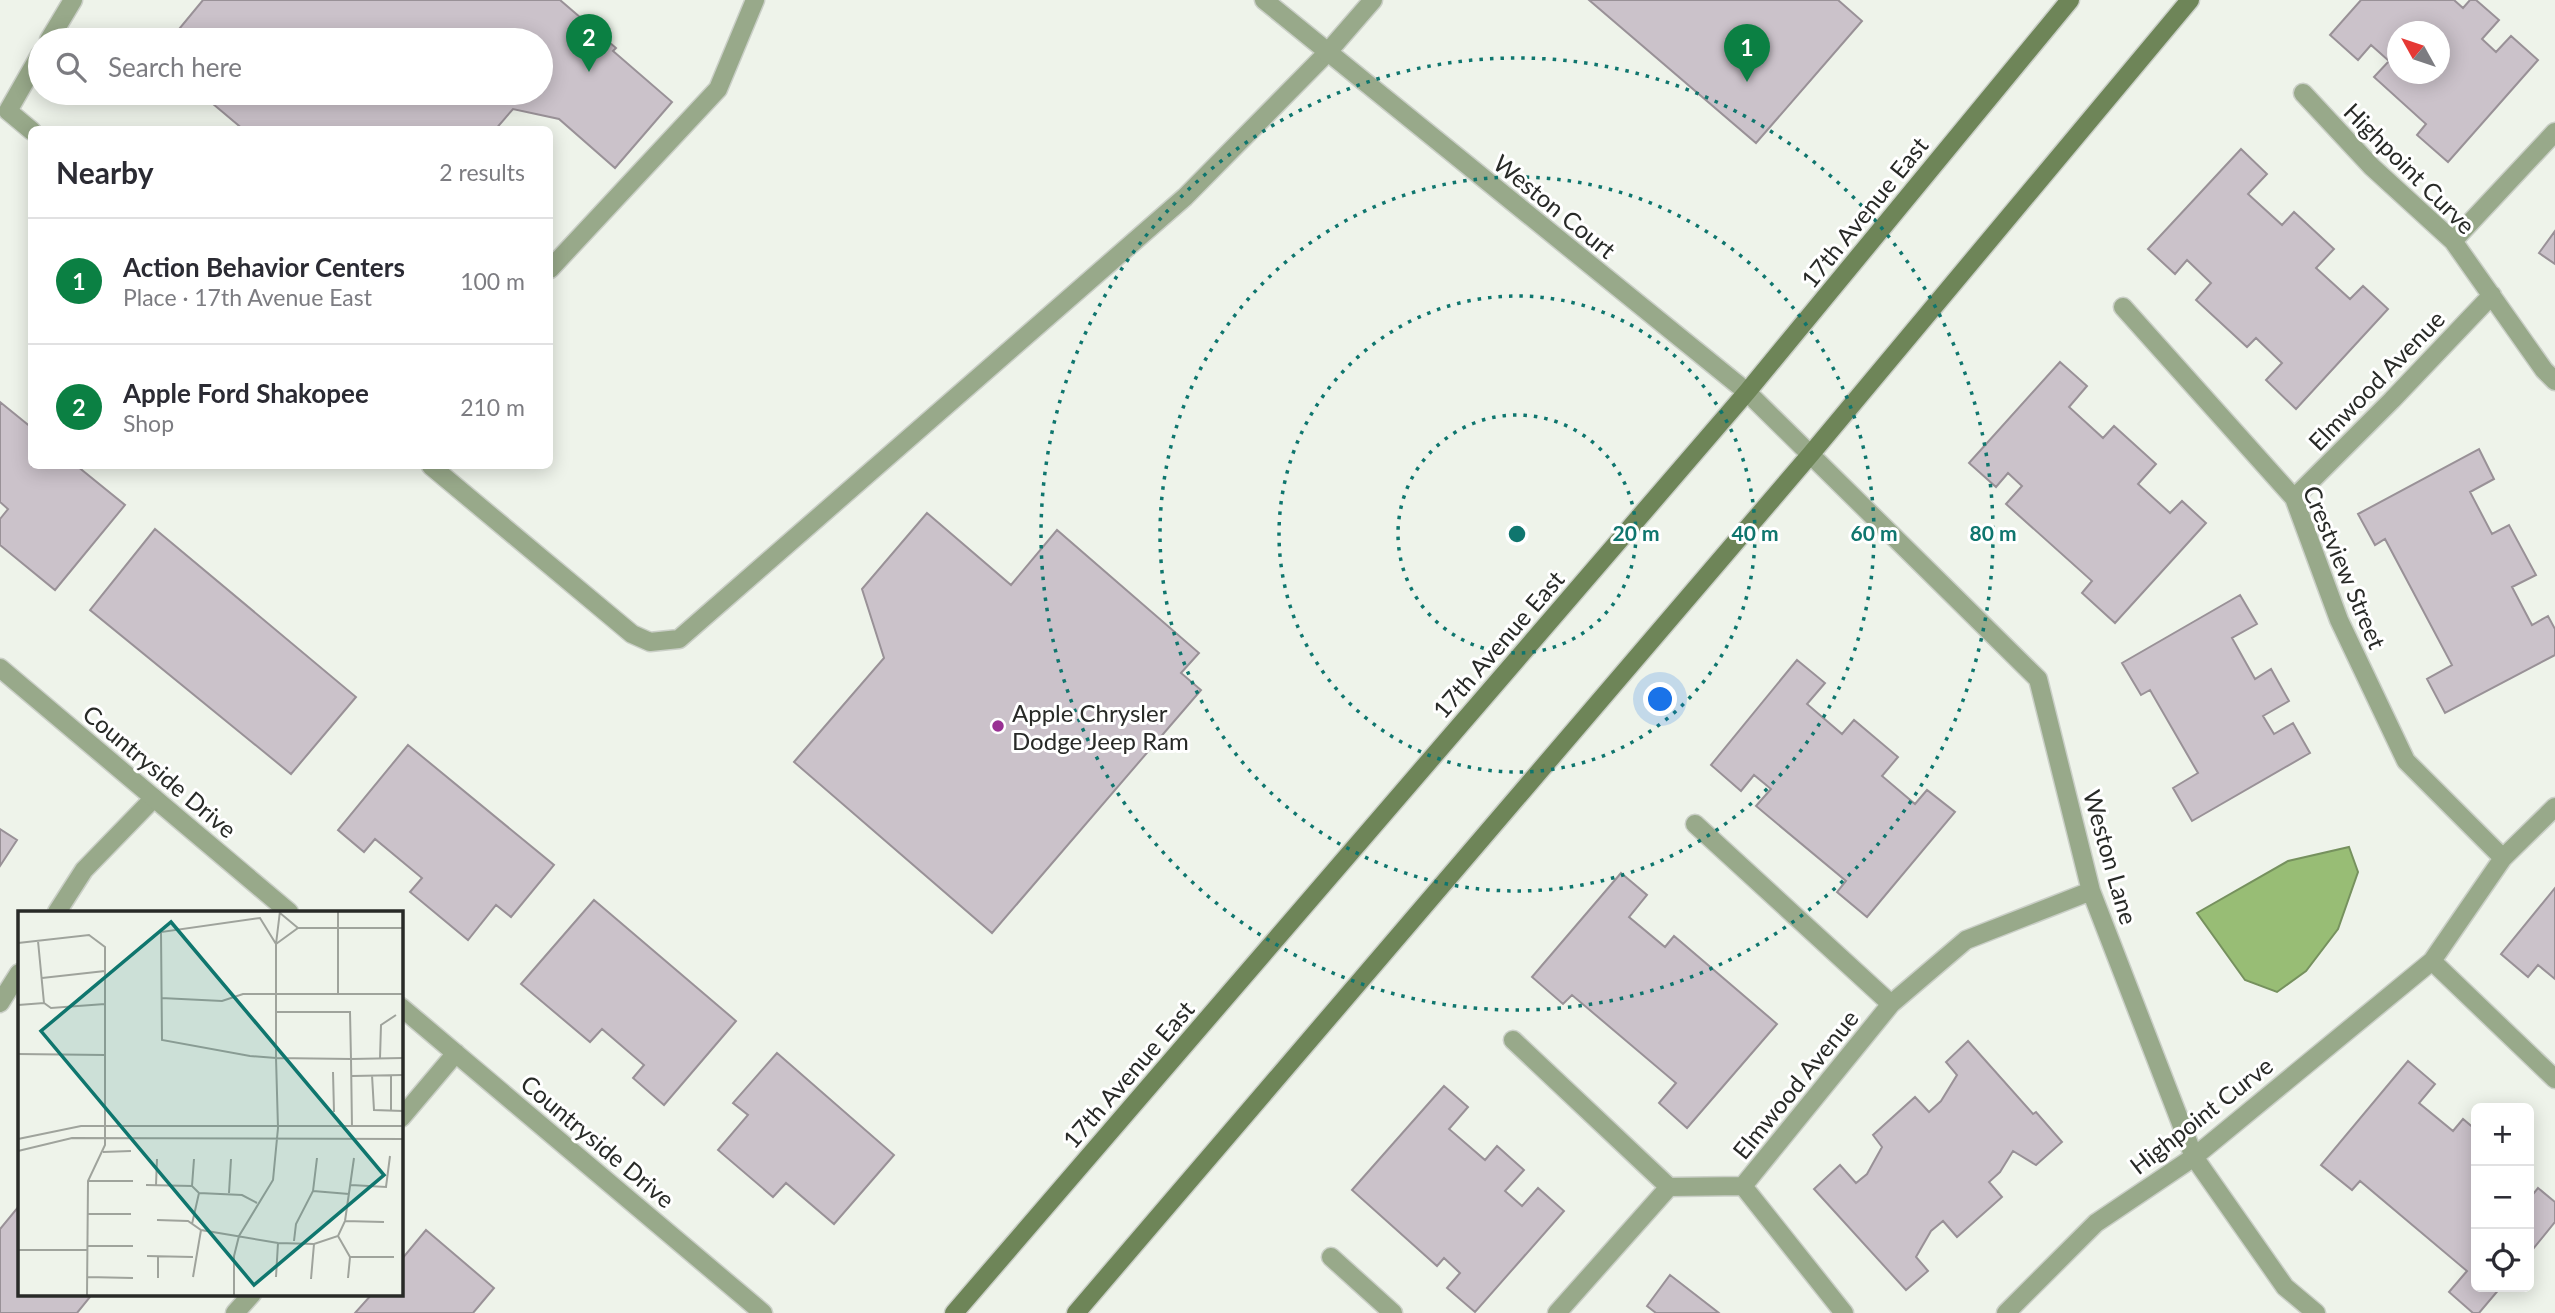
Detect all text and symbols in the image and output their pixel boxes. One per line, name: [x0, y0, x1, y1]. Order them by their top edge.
pin: 2: [566, 14, 612, 72]
north arrow: [2387, 21, 2450, 84]
pin: 1: [1724, 24, 1770, 82]
search box: [28, 28, 553, 105]
icon: search: [52, 48, 90, 86]
text: Search here: [108, 51, 242, 83]
street label: Highpoint Curve: [2338, 96, 2482, 240]
street label: 17th Avenue East: [1794, 131, 1934, 293]
street label: Weston Court: [1488, 148, 1622, 264]
text: Nearby: [56, 154, 154, 190]
text: 2 results: [439, 158, 525, 186]
text: Action Behavior Centers: [123, 251, 405, 283]
text: 1: [72, 267, 86, 295]
text: 100 m: [460, 267, 525, 295]
text: Place · 17th Avenue East: [123, 283, 372, 311]
street label: Elmwood Avenue: [2302, 304, 2450, 456]
text: Apple Ford Shakopee: [123, 377, 369, 409]
text: 2: [72, 393, 86, 421]
text: 210 m: [460, 393, 525, 421]
text: Shop: [123, 409, 174, 437]
street label: Crestview Street: [2298, 481, 2393, 653]
text: 20 m: [1612, 520, 1660, 545]
text: 40 m: [1731, 520, 1779, 545]
text: 60 m: [1850, 520, 1898, 545]
text: 80 m: [1969, 520, 2017, 545]
centre of rings: [1505, 522, 1529, 546]
street label: 17th Avenue East: [1426, 564, 1570, 723]
your location: [1643, 682, 1677, 716]
street label: Countryside Drive: [77, 698, 243, 844]
place label: Apple Chrysler Dodge Jeep Ram: [1012, 698, 1189, 755]
marker: Apple Chrysler Dodge Jeep Ram: [990, 718, 1006, 734]
street label: Weston Lane: [2078, 786, 2144, 928]
inset map: [18, 911, 402, 1296]
street label: 17th Avenue East: [1056, 994, 1200, 1153]
street label: Elmwood Avenue: [1726, 1004, 1864, 1164]
street label: Highpoint Curve: [2124, 1050, 2278, 1180]
street label: Countryside Drive: [515, 1068, 681, 1214]
map controls: [2471, 1103, 2534, 1292]
button: +: [2471, 1103, 2534, 1166]
button: −: [2471, 1166, 2534, 1229]
button: locate: [2471, 1229, 2534, 1292]

